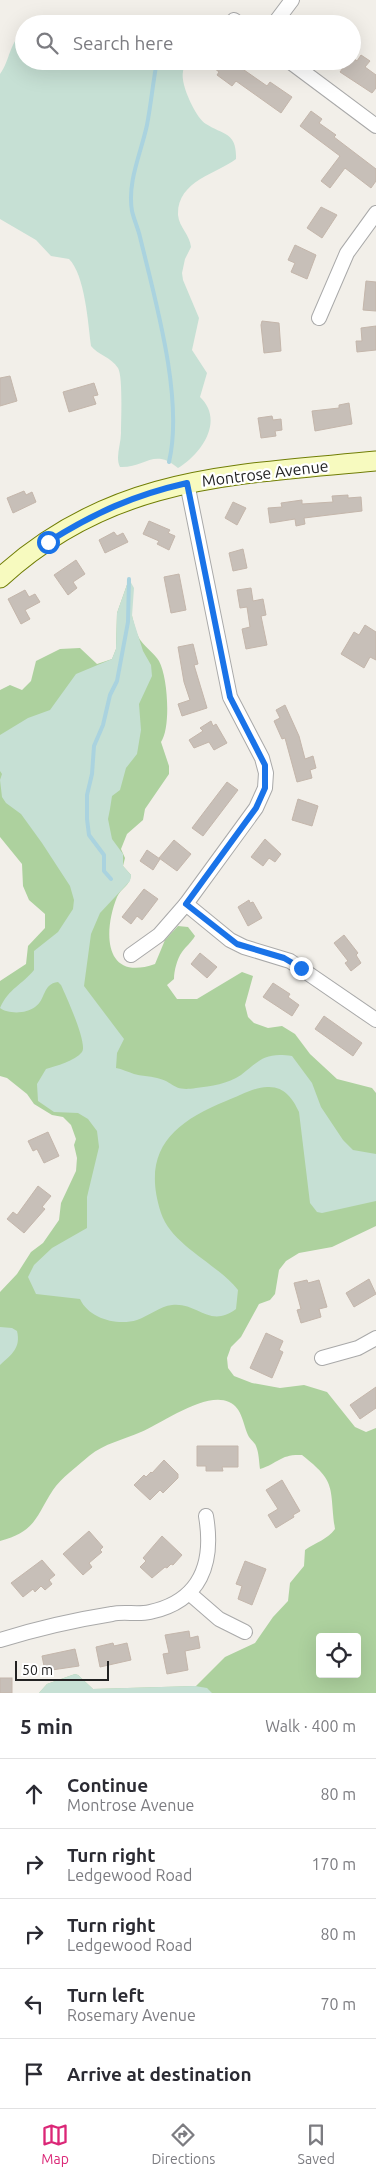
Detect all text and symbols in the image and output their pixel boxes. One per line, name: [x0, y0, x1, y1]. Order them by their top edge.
search box: [15, 15, 361, 70]
icon: search: [33, 29, 61, 57]
text: Search here: [73, 32, 173, 54]
street label: Montrose Avenue: [201, 456, 329, 490]
route start: [37, 531, 60, 554]
route end: [290, 957, 313, 980]
map controls: [316, 1633, 361, 1678]
button: locate: [316, 1633, 361, 1678]
scale bar: [15, 1658, 109, 1681]
text: 50 m: [22, 1662, 53, 1678]
text: 5 min: [20, 1714, 73, 1738]
text: Walk · 400 m: [265, 1717, 356, 1735]
text: Continue: [67, 1774, 148, 1796]
icon: ahead: [20, 1780, 48, 1808]
text: 80 m: [320, 1785, 356, 1803]
text: Montrose Avenue: [67, 1796, 194, 1814]
text: Turn right: [67, 1844, 155, 1866]
icon: right: [20, 1850, 48, 1878]
text: 170 m: [311, 1855, 356, 1873]
text: Ledgewood Road: [67, 1866, 192, 1884]
text: Turn right: [67, 1914, 155, 1936]
icon: right: [20, 1920, 48, 1948]
text: 80 m: [320, 1925, 356, 1943]
text: Ledgewood Road: [67, 1936, 192, 1954]
text: Turn left: [67, 1984, 145, 2006]
icon: left: [20, 1990, 48, 2018]
text: 70 m: [320, 1995, 356, 2013]
text: Rosemary Avenue: [67, 2006, 196, 2024]
icon: arrive: [20, 2060, 48, 2088]
text: Arrive at destination: [67, 2063, 252, 2085]
tab: Map: [41, 2121, 69, 2167]
tab: Directions: [151, 2121, 215, 2167]
tab: Saved: [298, 2121, 335, 2167]

